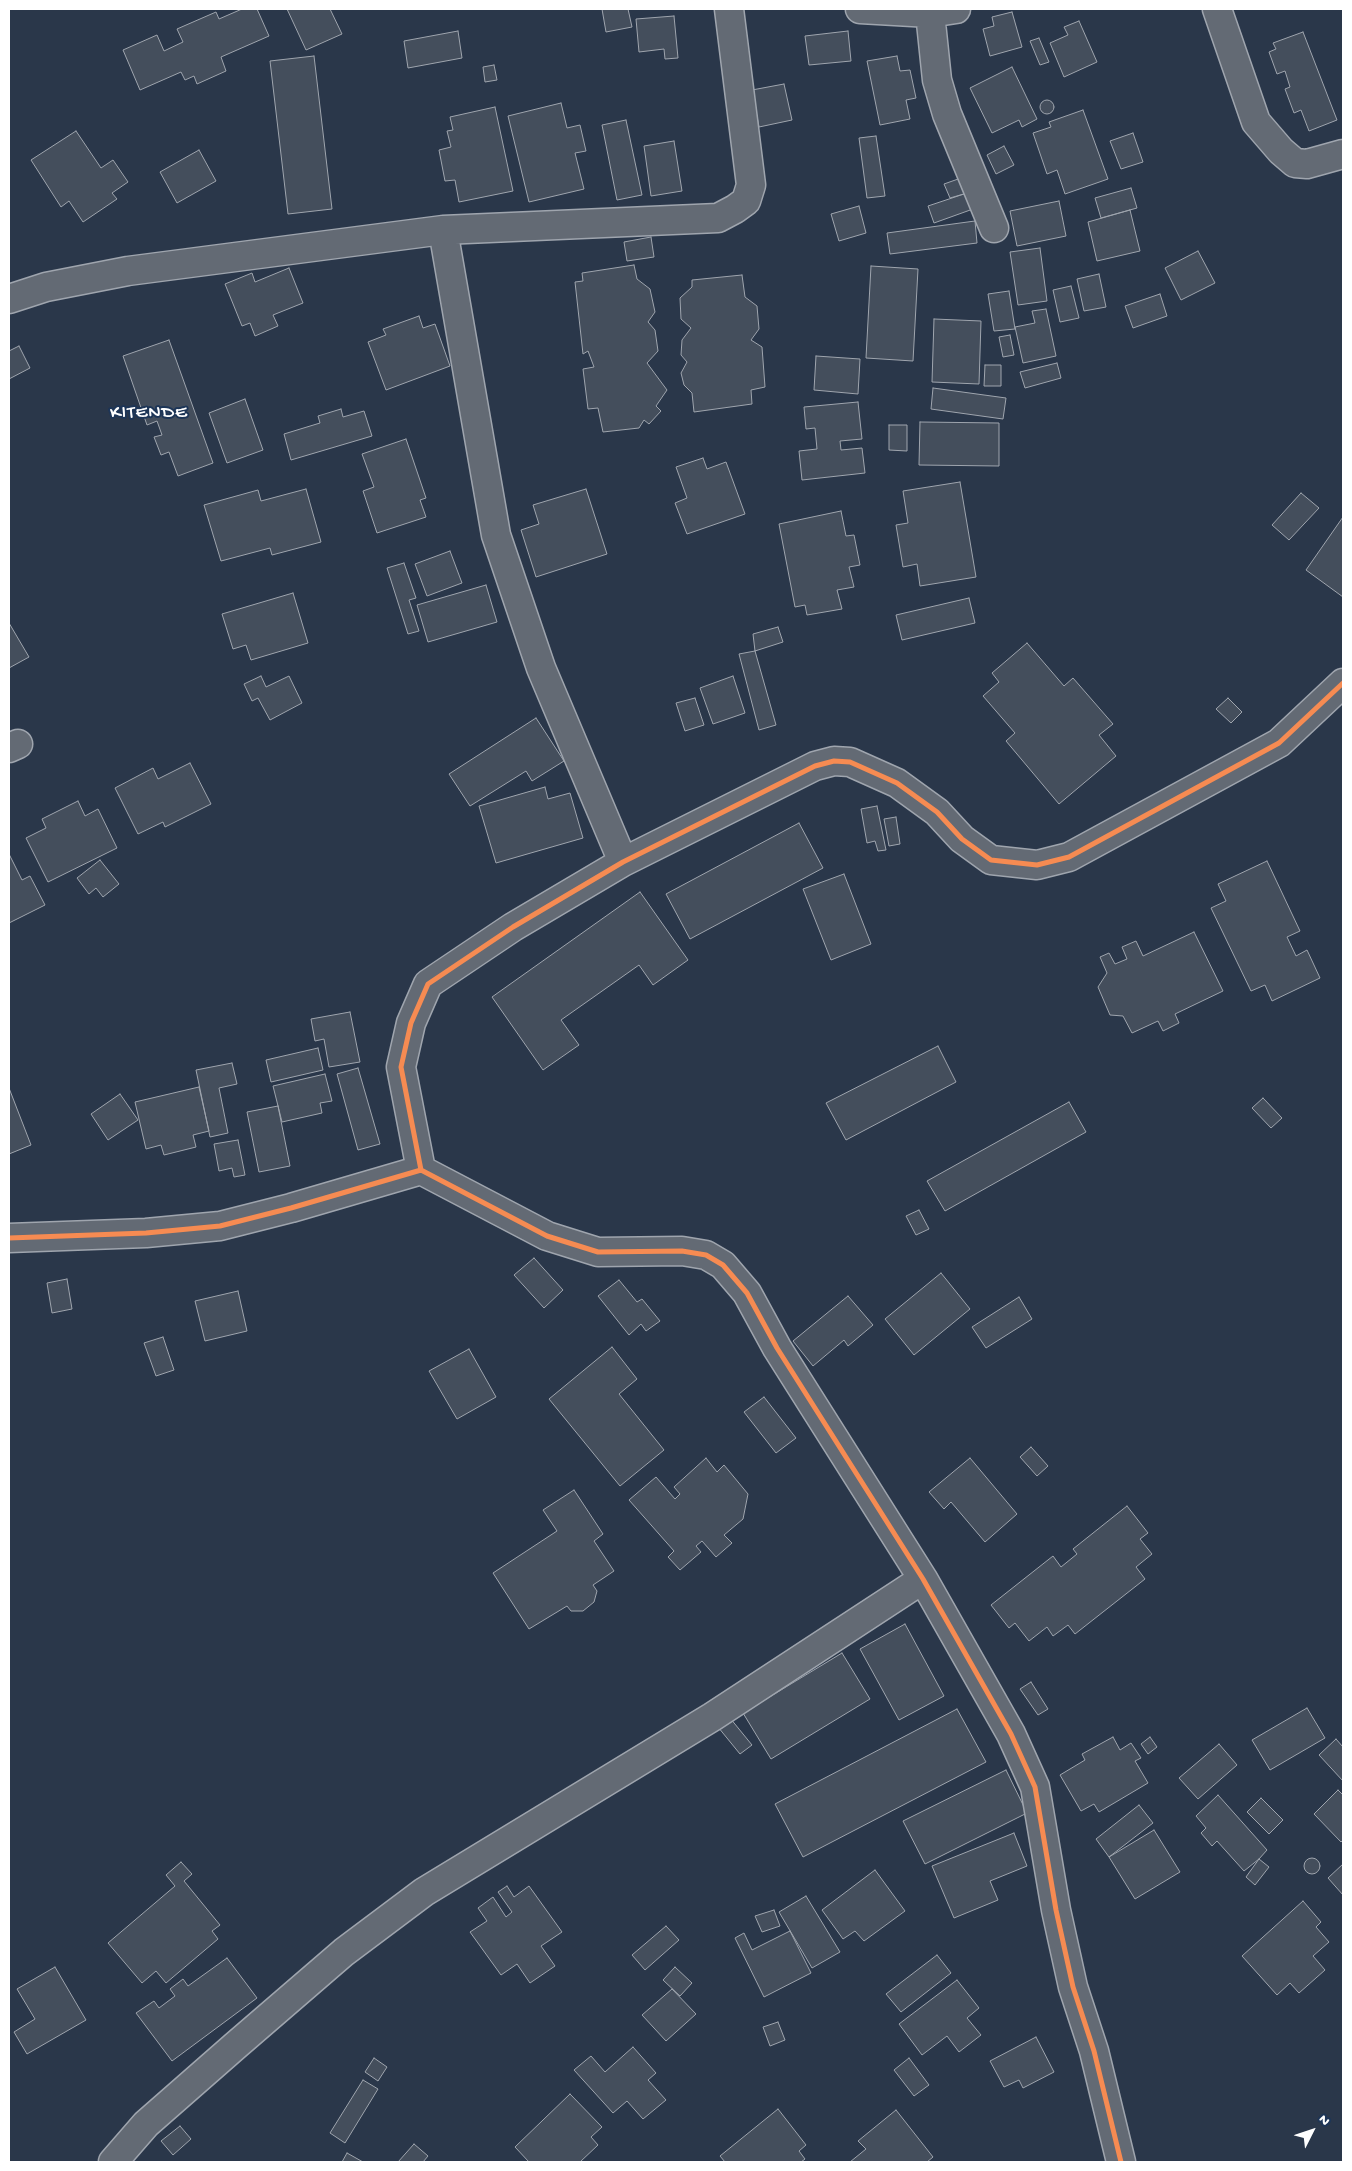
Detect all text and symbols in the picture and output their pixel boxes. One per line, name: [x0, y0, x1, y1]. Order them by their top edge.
district label: KITENDE: [109, 403, 189, 425]
north arrow: [1287, 2106, 1337, 2156]
text: N: [1314, 2112, 1333, 2130]

